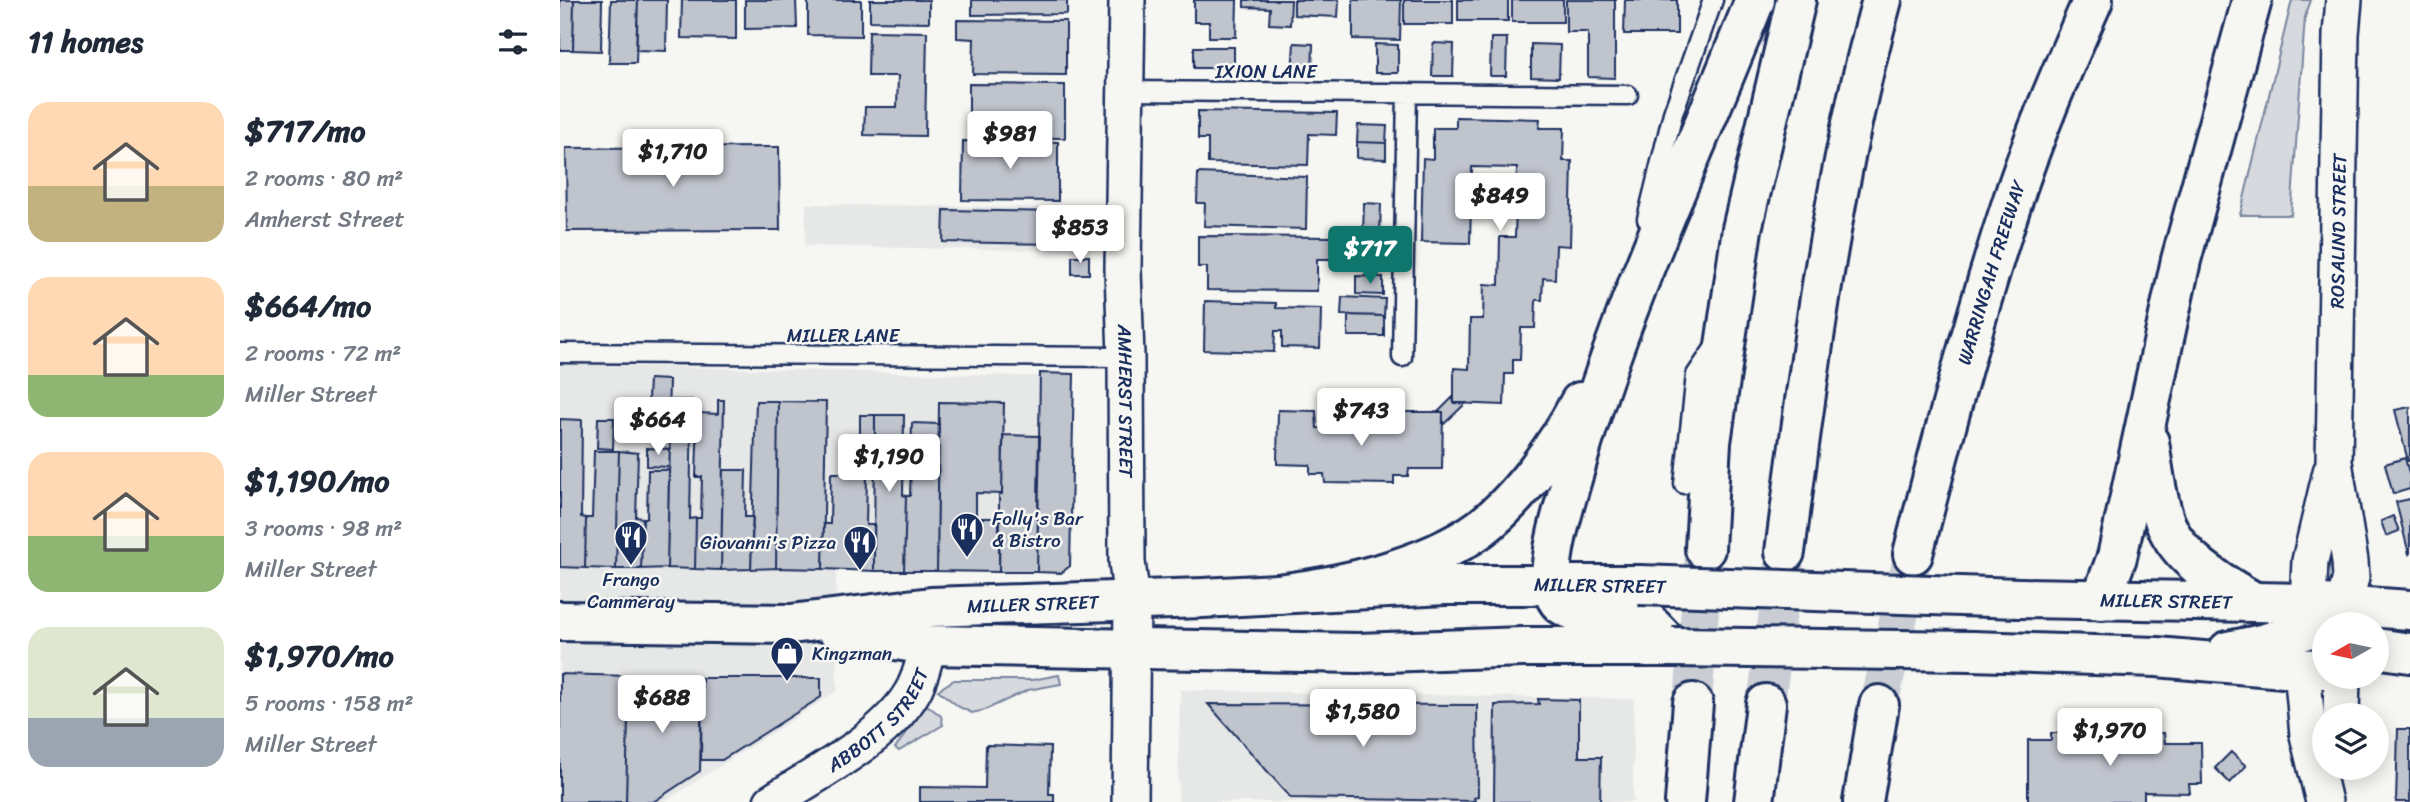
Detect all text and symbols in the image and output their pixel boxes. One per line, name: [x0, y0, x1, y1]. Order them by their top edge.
text: 11 homes: [28, 15, 143, 69]
icon: filters: [494, 23, 532, 61]
street label: IXION LANE: [1214, 55, 1318, 88]
text: $717/mo: [245, 104, 365, 158]
pin: $981: [969, 111, 1051, 171]
text: $981: [983, 113, 1037, 154]
icon: home: [84, 130, 168, 214]
pin: $1,710: [616, 130, 730, 189]
text: $1,710: [638, 131, 708, 172]
street label: ROSALIND STREET: [2321, 152, 2356, 309]
text: 2 rooms · 80 m²: [245, 158, 403, 199]
pin: $849: [1459, 174, 1541, 233]
text: $849: [1471, 175, 1529, 216]
street label: WARRINGAH FREEWAY: [1948, 175, 2036, 369]
text: Amherst Street: [245, 199, 405, 240]
pin: $853: [1039, 205, 1121, 265]
text: $853: [1052, 207, 1108, 248]
pin: $717: [1329, 226, 1411, 286]
text: $717: [1344, 228, 1396, 269]
text: $664/mo: [245, 279, 371, 333]
icon: home: [84, 305, 168, 389]
street label: MILLER LANE: [787, 319, 901, 352]
street label: AMHERST STREET: [1108, 323, 1143, 479]
text: 2 rooms · 72 m²: [245, 333, 401, 374]
text: Miller Street: [245, 374, 377, 415]
pin: $743: [1320, 388, 1402, 448]
text: $743: [1333, 390, 1389, 431]
pin: $664: [617, 398, 699, 457]
text: $664: [630, 399, 686, 440]
pin: $1,190: [832, 434, 946, 494]
text: $1,190: [854, 436, 924, 477]
text: $1,190/mo: [245, 454, 390, 508]
icon: home: [84, 480, 168, 564]
place label: Folly's Bar & Bistro: [992, 502, 1084, 557]
text: 3 rooms · 98 m²: [245, 508, 402, 549]
restaurant icon: Folly's Bar & Bistro: [948, 510, 986, 559]
restaurant icon: Frango Cammeray: [612, 518, 650, 567]
restaurant icon: Giovanni's Pizza: [841, 523, 879, 572]
place label: Giovanni's Pizza: [700, 526, 836, 559]
text: Miller Street: [245, 549, 377, 590]
place label: Frango Cammeray: [587, 563, 675, 618]
street label: MILLER STREET: [1534, 568, 1667, 603]
street label: MILLER STREET: [2100, 583, 2233, 619]
street label: MILLER STREET: [967, 585, 1100, 623]
north arrow: [2312, 612, 2389, 690]
map controls: [2312, 612, 2389, 780]
text: $1,970/mo: [245, 629, 394, 683]
shop icon: Kingzman: [768, 634, 806, 683]
place label: Kingzman: [812, 637, 892, 670]
icon: home: [84, 655, 168, 739]
street label: ABBOTT STREET: [819, 663, 938, 782]
pin: $688: [621, 676, 703, 735]
text: $688: [634, 677, 690, 718]
text: 5 rooms · 158 m²: [245, 683, 414, 724]
pin: $1,580: [1306, 690, 1420, 749]
text: $1,580: [1326, 691, 1400, 732]
button: layers: [2312, 703, 2389, 780]
pin: $1,970: [2053, 708, 2167, 768]
text: $1,970: [2073, 710, 2147, 751]
text: Miller Street: [245, 724, 377, 765]

